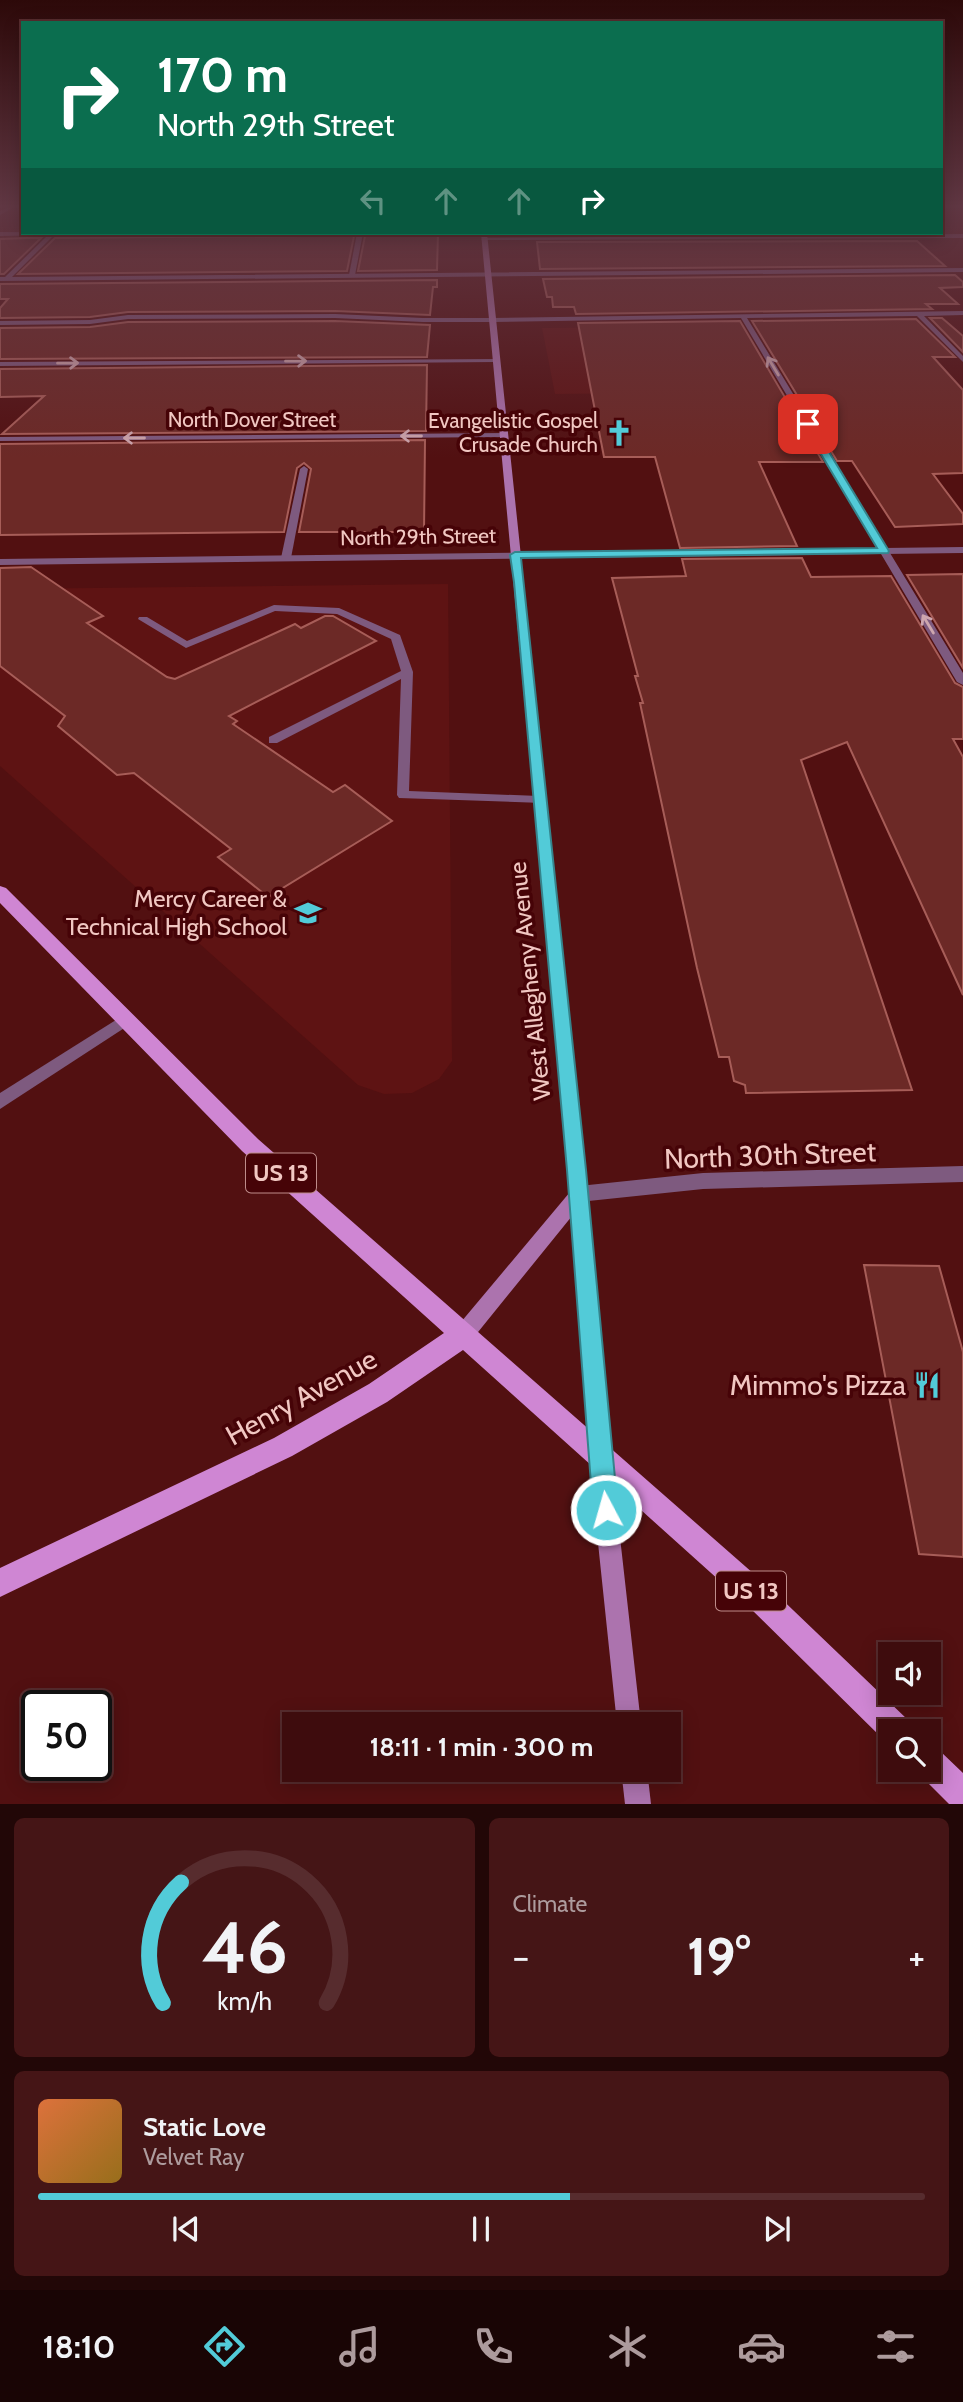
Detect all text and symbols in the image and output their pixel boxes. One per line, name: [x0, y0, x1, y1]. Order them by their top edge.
text: 170 m: [157, 45, 288, 104]
icon: right: [42, 49, 133, 140]
text: North 29th Street: [157, 105, 395, 144]
icon: left: [354, 182, 392, 220]
icon: ahead: [427, 182, 465, 220]
icon: ahead: [500, 182, 538, 220]
icon: right: [573, 182, 611, 220]
one-way arrow: [284, 354, 307, 368]
one-way arrow: [56, 356, 79, 370]
one-way arrow: [766, 356, 780, 376]
pin: [778, 394, 838, 454]
icon: arrive: [789, 405, 827, 443]
street label: North Dover Street: [168, 407, 336, 432]
place label: Evangelistic Gospel Crusade Church: [428, 408, 598, 457]
church icon: Evangelistic Gospel Crusade Church: [604, 418, 634, 448]
one-way arrow: [400, 429, 423, 443]
one-way arrow: [123, 431, 146, 445]
street label: North 29th Street: [340, 523, 496, 550]
one-way arrow: [921, 614, 935, 634]
street label: West Allegheny Avenue: [503, 860, 556, 1102]
place label: Mercy Career & Technical High School: [66, 884, 287, 941]
school or university icon: Mercy Career & Technical High School: [293, 898, 323, 928]
street label: North 30th Street: [663, 1134, 877, 1176]
road number: US 13: [246, 1154, 316, 1192]
street label: Henry Avenue: [220, 1342, 382, 1452]
place label: Mimmo's Pizza: [730, 1368, 907, 1402]
restaurant icon: Mimmo's Pizza: [912, 1370, 942, 1400]
position arrow: [569, 1473, 643, 1547]
road number: US 13: [716, 1572, 786, 1610]
map controls: [878, 1642, 941, 1782]
button: sound: [878, 1642, 941, 1705]
speed limit sign: 50: [21, 1690, 112, 1781]
button: search: [878, 1719, 941, 1782]
text: 18:11 · 1 min · 300 m: [370, 1731, 593, 1763]
text: Climate: [513, 1890, 587, 1918]
text: 46: [201, 1904, 287, 1992]
text: 19°: [687, 1925, 750, 1988]
text: −: [513, 1933, 529, 1980]
text: +: [908, 1933, 925, 1980]
text: km/h: [217, 1986, 272, 2016]
text: Static Love: [143, 2111, 266, 2143]
text: Velvet Ray: [143, 2143, 244, 2171]
icon: previous: [167, 2210, 205, 2248]
icon: pause: [462, 2210, 500, 2248]
icon: next: [758, 2210, 796, 2248]
icon: directions: [200, 2322, 249, 2371]
icon: music: [335, 2322, 384, 2371]
icon: phone: [469, 2322, 518, 2371]
icon: climate: [603, 2322, 652, 2371]
icon: car: [737, 2322, 786, 2371]
icon: filters: [871, 2322, 920, 2371]
text: 18:10: [43, 2327, 115, 2366]

